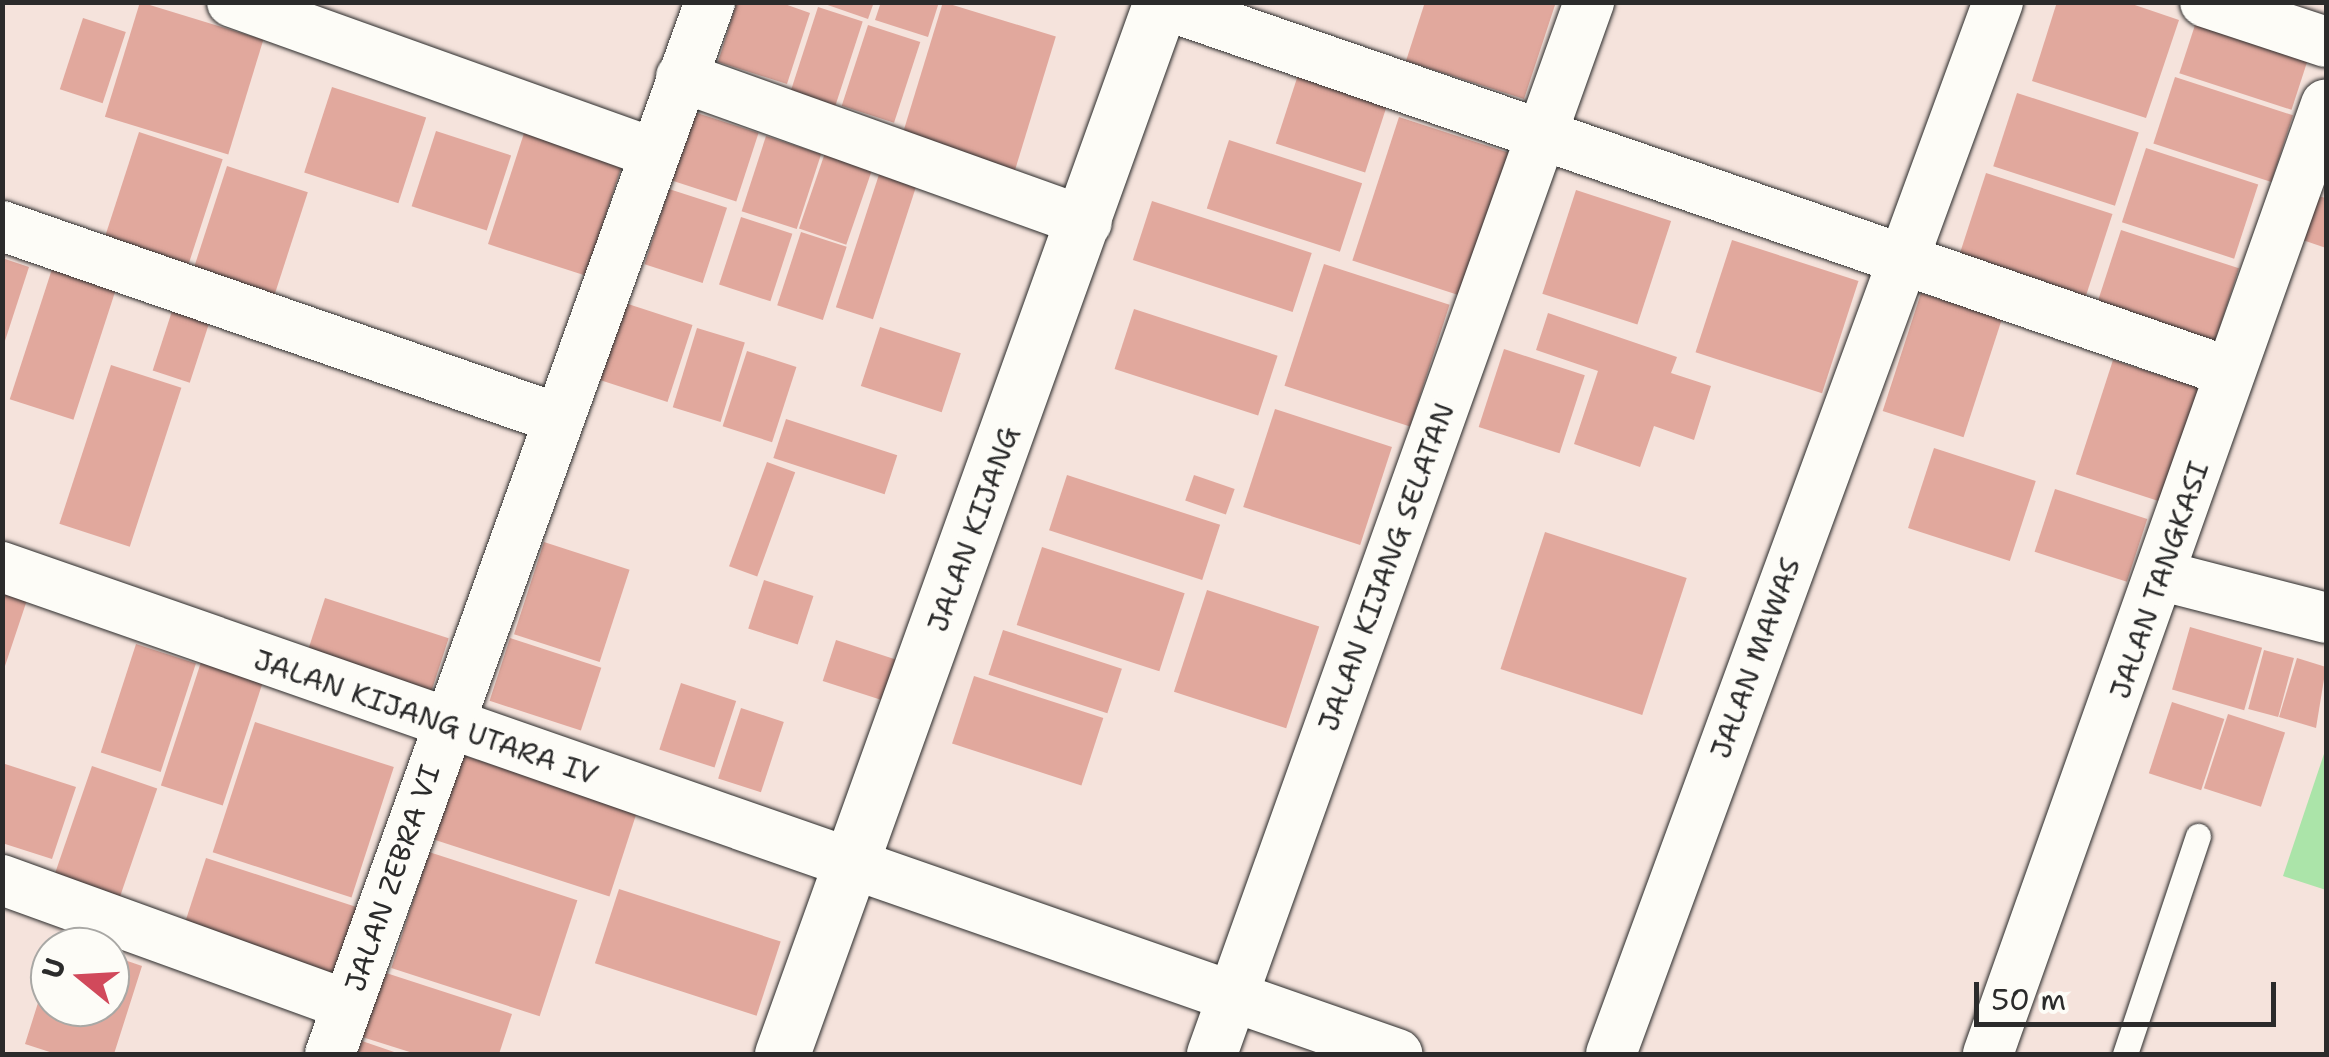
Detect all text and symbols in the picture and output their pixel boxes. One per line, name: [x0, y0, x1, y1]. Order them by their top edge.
street label: JALAN KIJANG SELATAN: [1311, 398, 1461, 736]
street label: JALAN KIJANG: [920, 422, 1026, 636]
street label: JALAN TANGKASI: [2103, 457, 2215, 703]
street label: JALAN MAWAS: [1703, 553, 1807, 763]
street label: JALAN KIJANG UTARA IV: [250, 642, 602, 792]
street label: JALAN ZEBRA VI: [337, 760, 447, 996]
north arrow: [30, 927, 130, 1027]
text: U: [32, 953, 74, 983]
scale bar: [1979, 962, 2282, 1024]
text: 50 m: [1991, 979, 2066, 1020]

